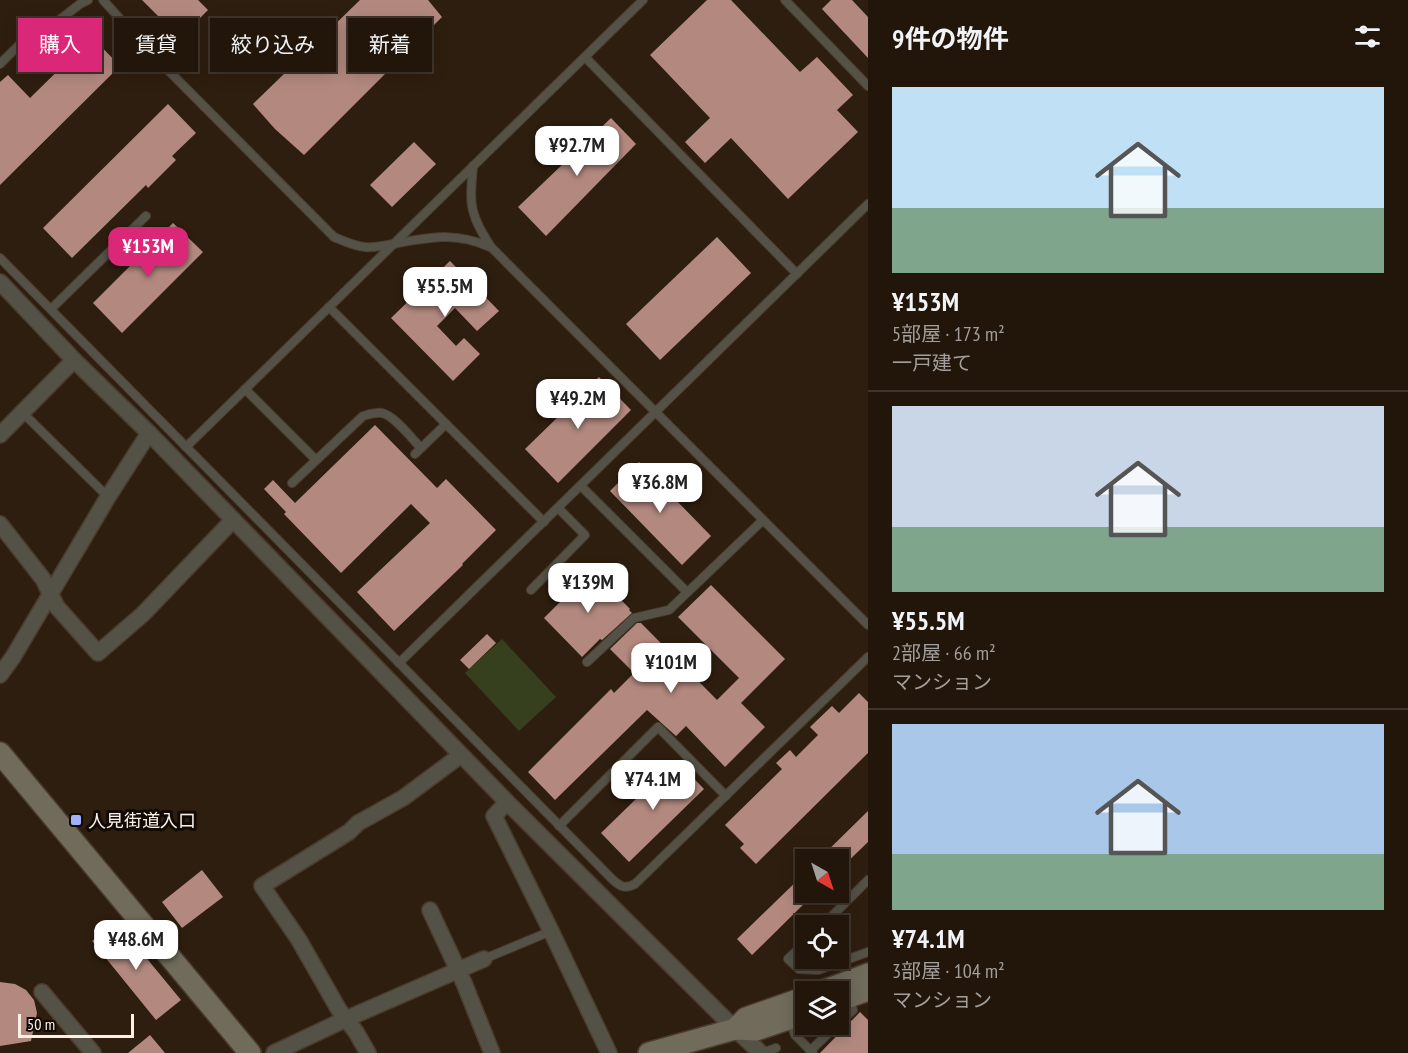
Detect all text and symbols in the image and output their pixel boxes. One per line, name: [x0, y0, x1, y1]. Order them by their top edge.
chip: 購入: [18, 18, 102, 72]
chip: 賃貸: [114, 18, 198, 72]
chip: 絞り込み: [210, 18, 336, 72]
chip: 新着: [348, 18, 432, 72]
icon: filters: [1351, 20, 1384, 53]
text: 9件の物件: [892, 22, 1008, 55]
pin: ¥92.7M: [528, 126, 626, 177]
icon: home: [1084, 126, 1192, 234]
text: ¥92.7M: [549, 132, 605, 158]
pin: ¥153M: [106, 227, 190, 278]
text: ¥153M: [122, 233, 174, 259]
pin: ¥55.5M: [396, 267, 494, 318]
text: ¥55.5M: [417, 273, 473, 299]
text: ¥153M: [892, 285, 959, 318]
text: 5部屋 · 173 m²: [892, 321, 1005, 347]
text: 一戸建て: [892, 350, 972, 376]
pin: ¥49.2M: [529, 379, 627, 430]
text: ¥49.2M: [550, 385, 606, 411]
icon: home: [1084, 445, 1192, 553]
pin: ¥36.8M: [611, 463, 709, 514]
text: ¥36.8M: [632, 469, 688, 495]
pin: ¥139M: [546, 563, 630, 614]
text: ¥139M: [562, 569, 614, 595]
text: ¥55.5M: [892, 604, 965, 637]
text: 2部屋 · 66 m²: [892, 640, 996, 666]
pin: ¥101M: [629, 643, 713, 694]
text: ¥101M: [645, 649, 697, 675]
text: マンション: [892, 669, 992, 695]
pin: ¥74.1M: [604, 760, 702, 811]
icon: home: [1084, 763, 1192, 871]
text: ¥74.1M: [625, 766, 681, 792]
place label: 人見街道入口: [88, 809, 196, 832]
marker: 人見街道入口: [69, 813, 83, 827]
north arrow: [795, 849, 849, 903]
map controls: [795, 849, 849, 1035]
button: locate: [795, 915, 849, 969]
pin: ¥48.6M: [87, 920, 185, 971]
text: ¥74.1M: [892, 922, 965, 955]
text: ¥48.6M: [108, 926, 164, 952]
text: 3部屋 · 104 m²: [892, 958, 1005, 984]
button: layers: [795, 981, 849, 1035]
text: マンション: [892, 987, 992, 1013]
scale bar: [18, 1011, 134, 1038]
text: 50 m: [27, 1014, 55, 1034]

